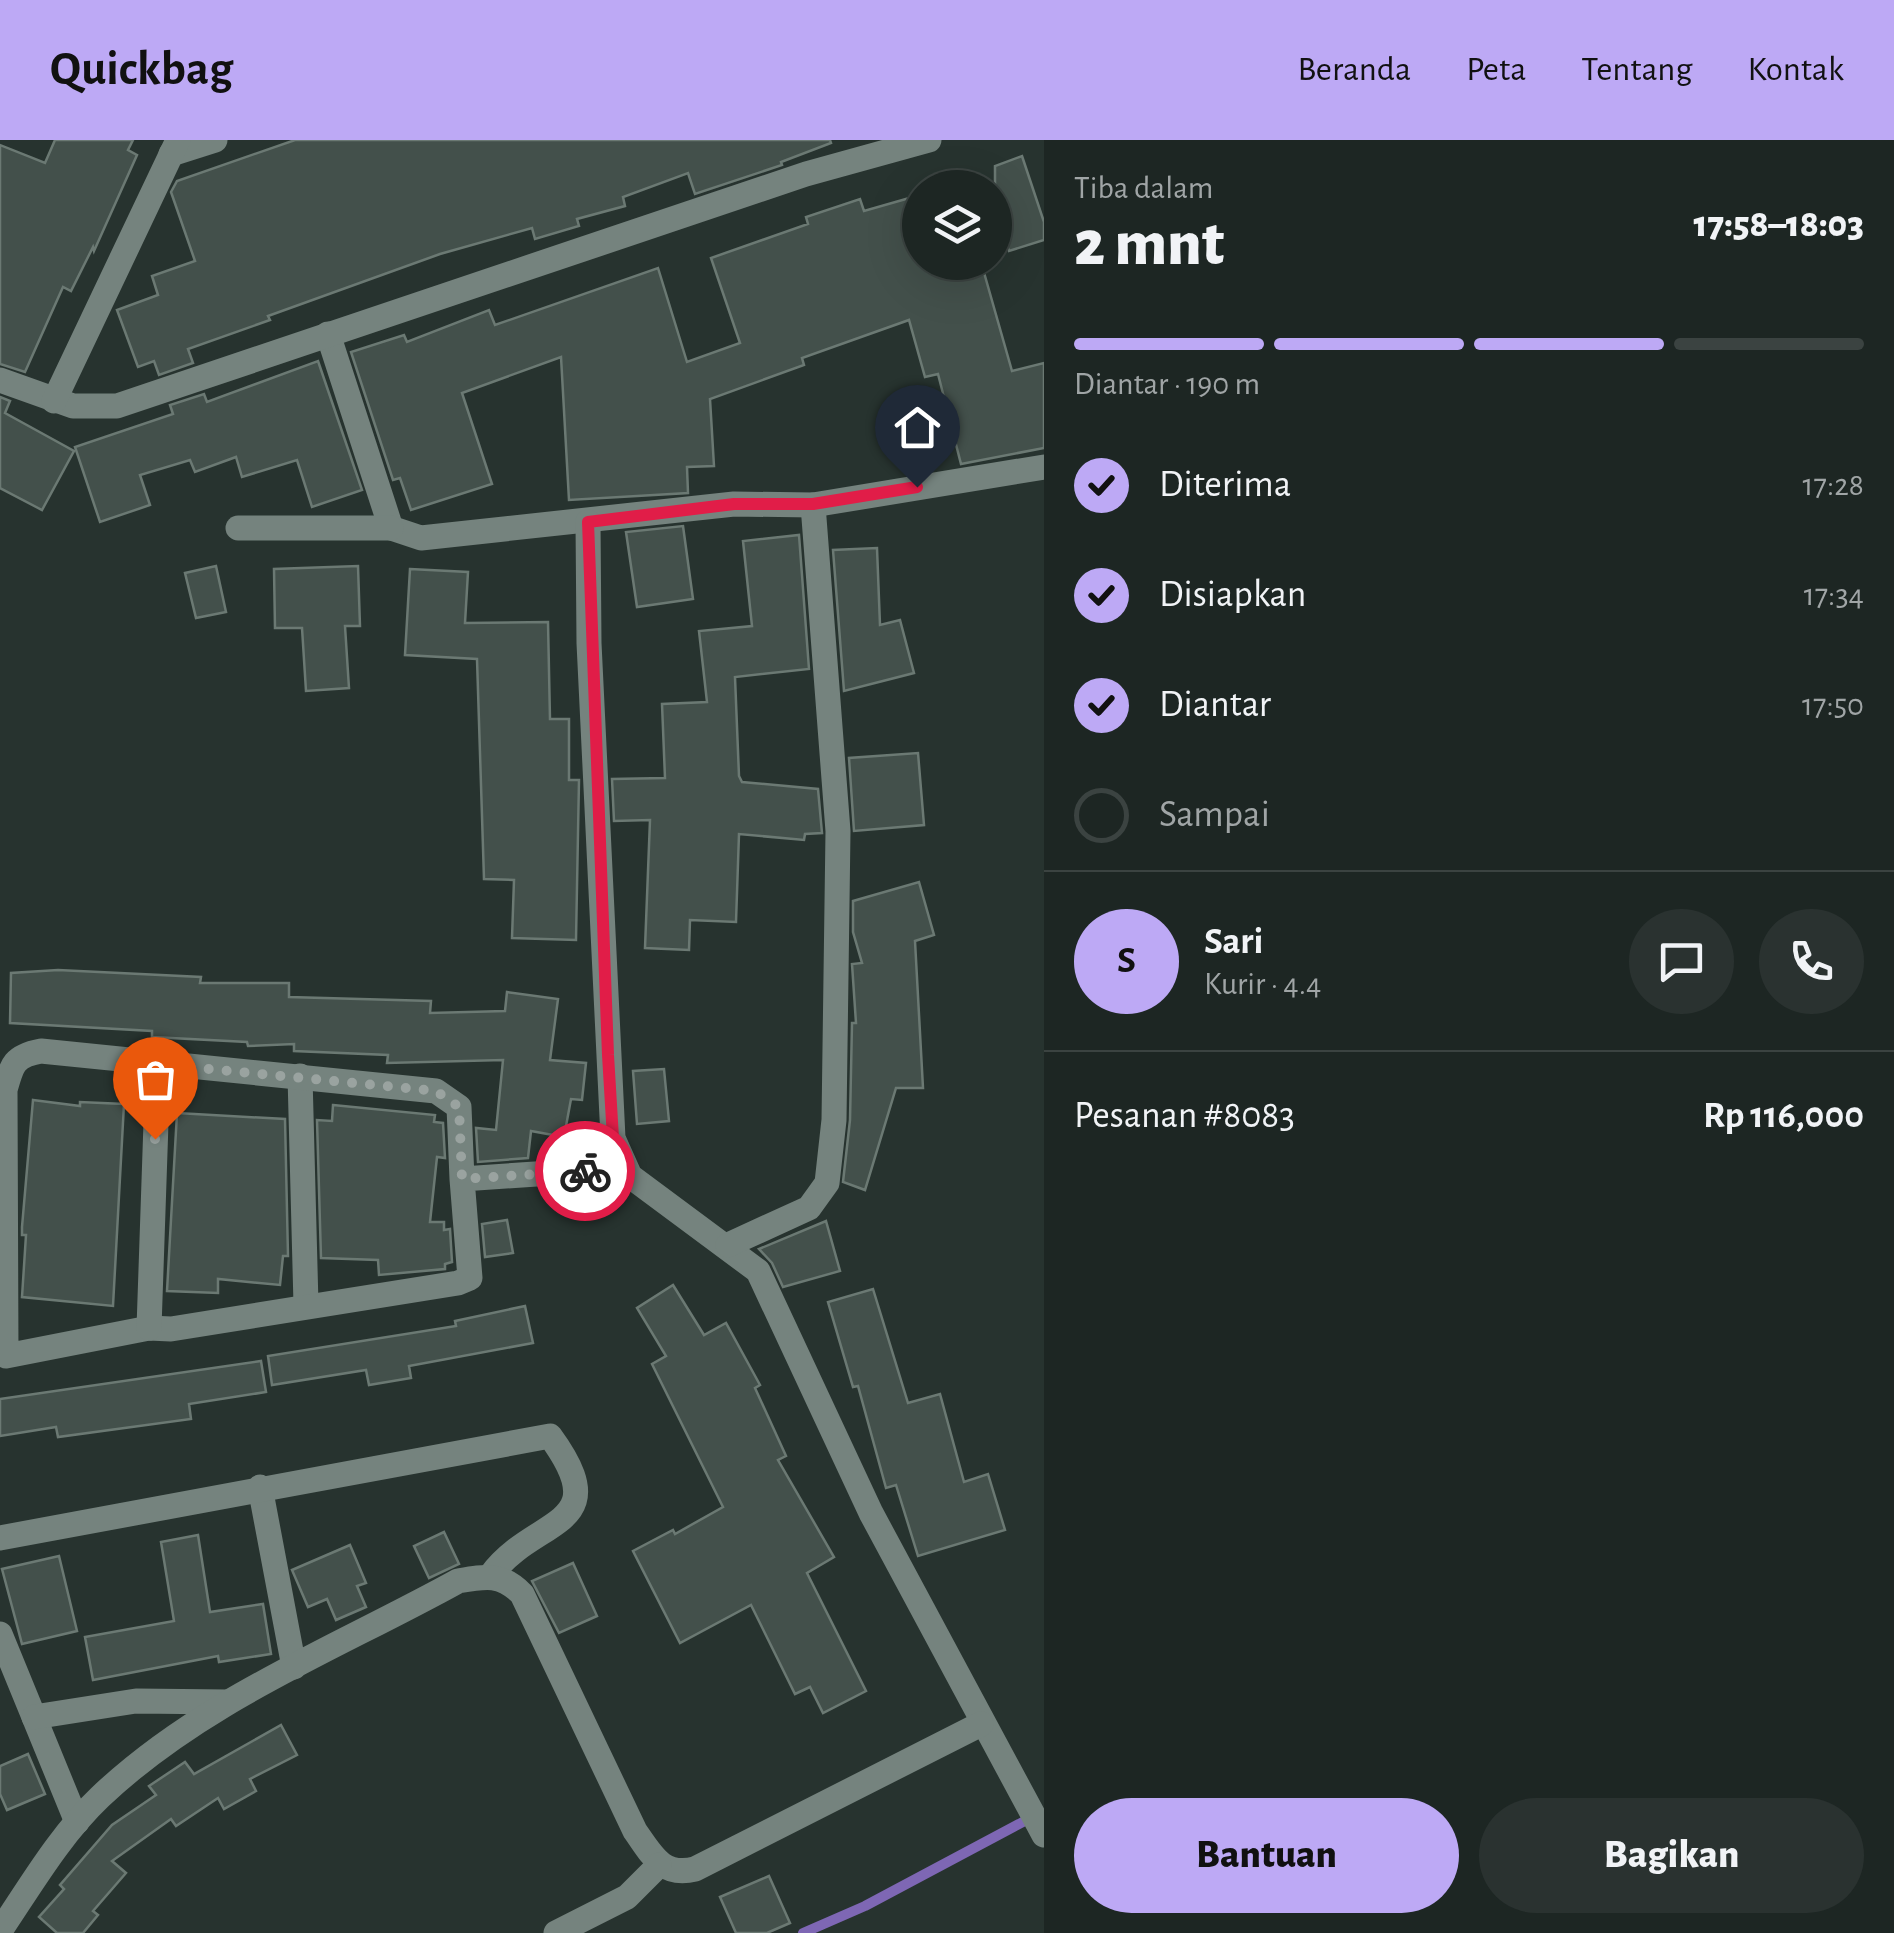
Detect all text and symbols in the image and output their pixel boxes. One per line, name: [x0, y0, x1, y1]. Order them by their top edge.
text: Quickbag: [50, 46, 233, 94]
text: Beranda: [1297, 52, 1411, 87]
text: Peta: [1466, 52, 1526, 87]
text: Tentang: [1581, 52, 1692, 87]
text: Kontak: [1747, 52, 1844, 87]
map controls: [902, 170, 1012, 280]
button: layers: [902, 170, 1012, 280]
text: Tiba dalam: [1074, 172, 1213, 204]
text: 17:58–18:03: [1694, 206, 1864, 244]
text: 2 mnt: [1074, 212, 1224, 277]
text: Diantar · 190 m: [1074, 368, 1260, 400]
pin: [875, 385, 960, 488]
icon: home: [890, 400, 945, 455]
icon: check: [1074, 458, 1129, 513]
text: Diterima: [1159, 466, 1291, 504]
text: 17:28: [1803, 469, 1864, 501]
icon: check: [1074, 568, 1129, 623]
text: Disiapkan: [1159, 576, 1306, 614]
text: 17:34: [1804, 579, 1864, 611]
icon: check: [1074, 678, 1129, 733]
text: Diantar: [1159, 686, 1271, 724]
text: 17:50: [1802, 689, 1864, 721]
text: Sampai: [1159, 796, 1270, 834]
button: chat: [1629, 909, 1734, 1014]
button: phone: [1759, 909, 1864, 1014]
text: Sari: [1204, 923, 1264, 961]
text: S: [1117, 942, 1136, 980]
text: Kurir · 4.4: [1204, 968, 1321, 1000]
pin: [113, 1037, 198, 1140]
icon: bag: [128, 1052, 183, 1107]
text: Pesanan #8083: [1074, 1097, 1295, 1135]
text: Rp 116,000: [1703, 1097, 1864, 1135]
courier: [535, 1121, 635, 1221]
icon: bike: [558, 1144, 613, 1199]
button: Bantuan: [1074, 1798, 1459, 1913]
button: Bagikan: [1479, 1798, 1864, 1913]

